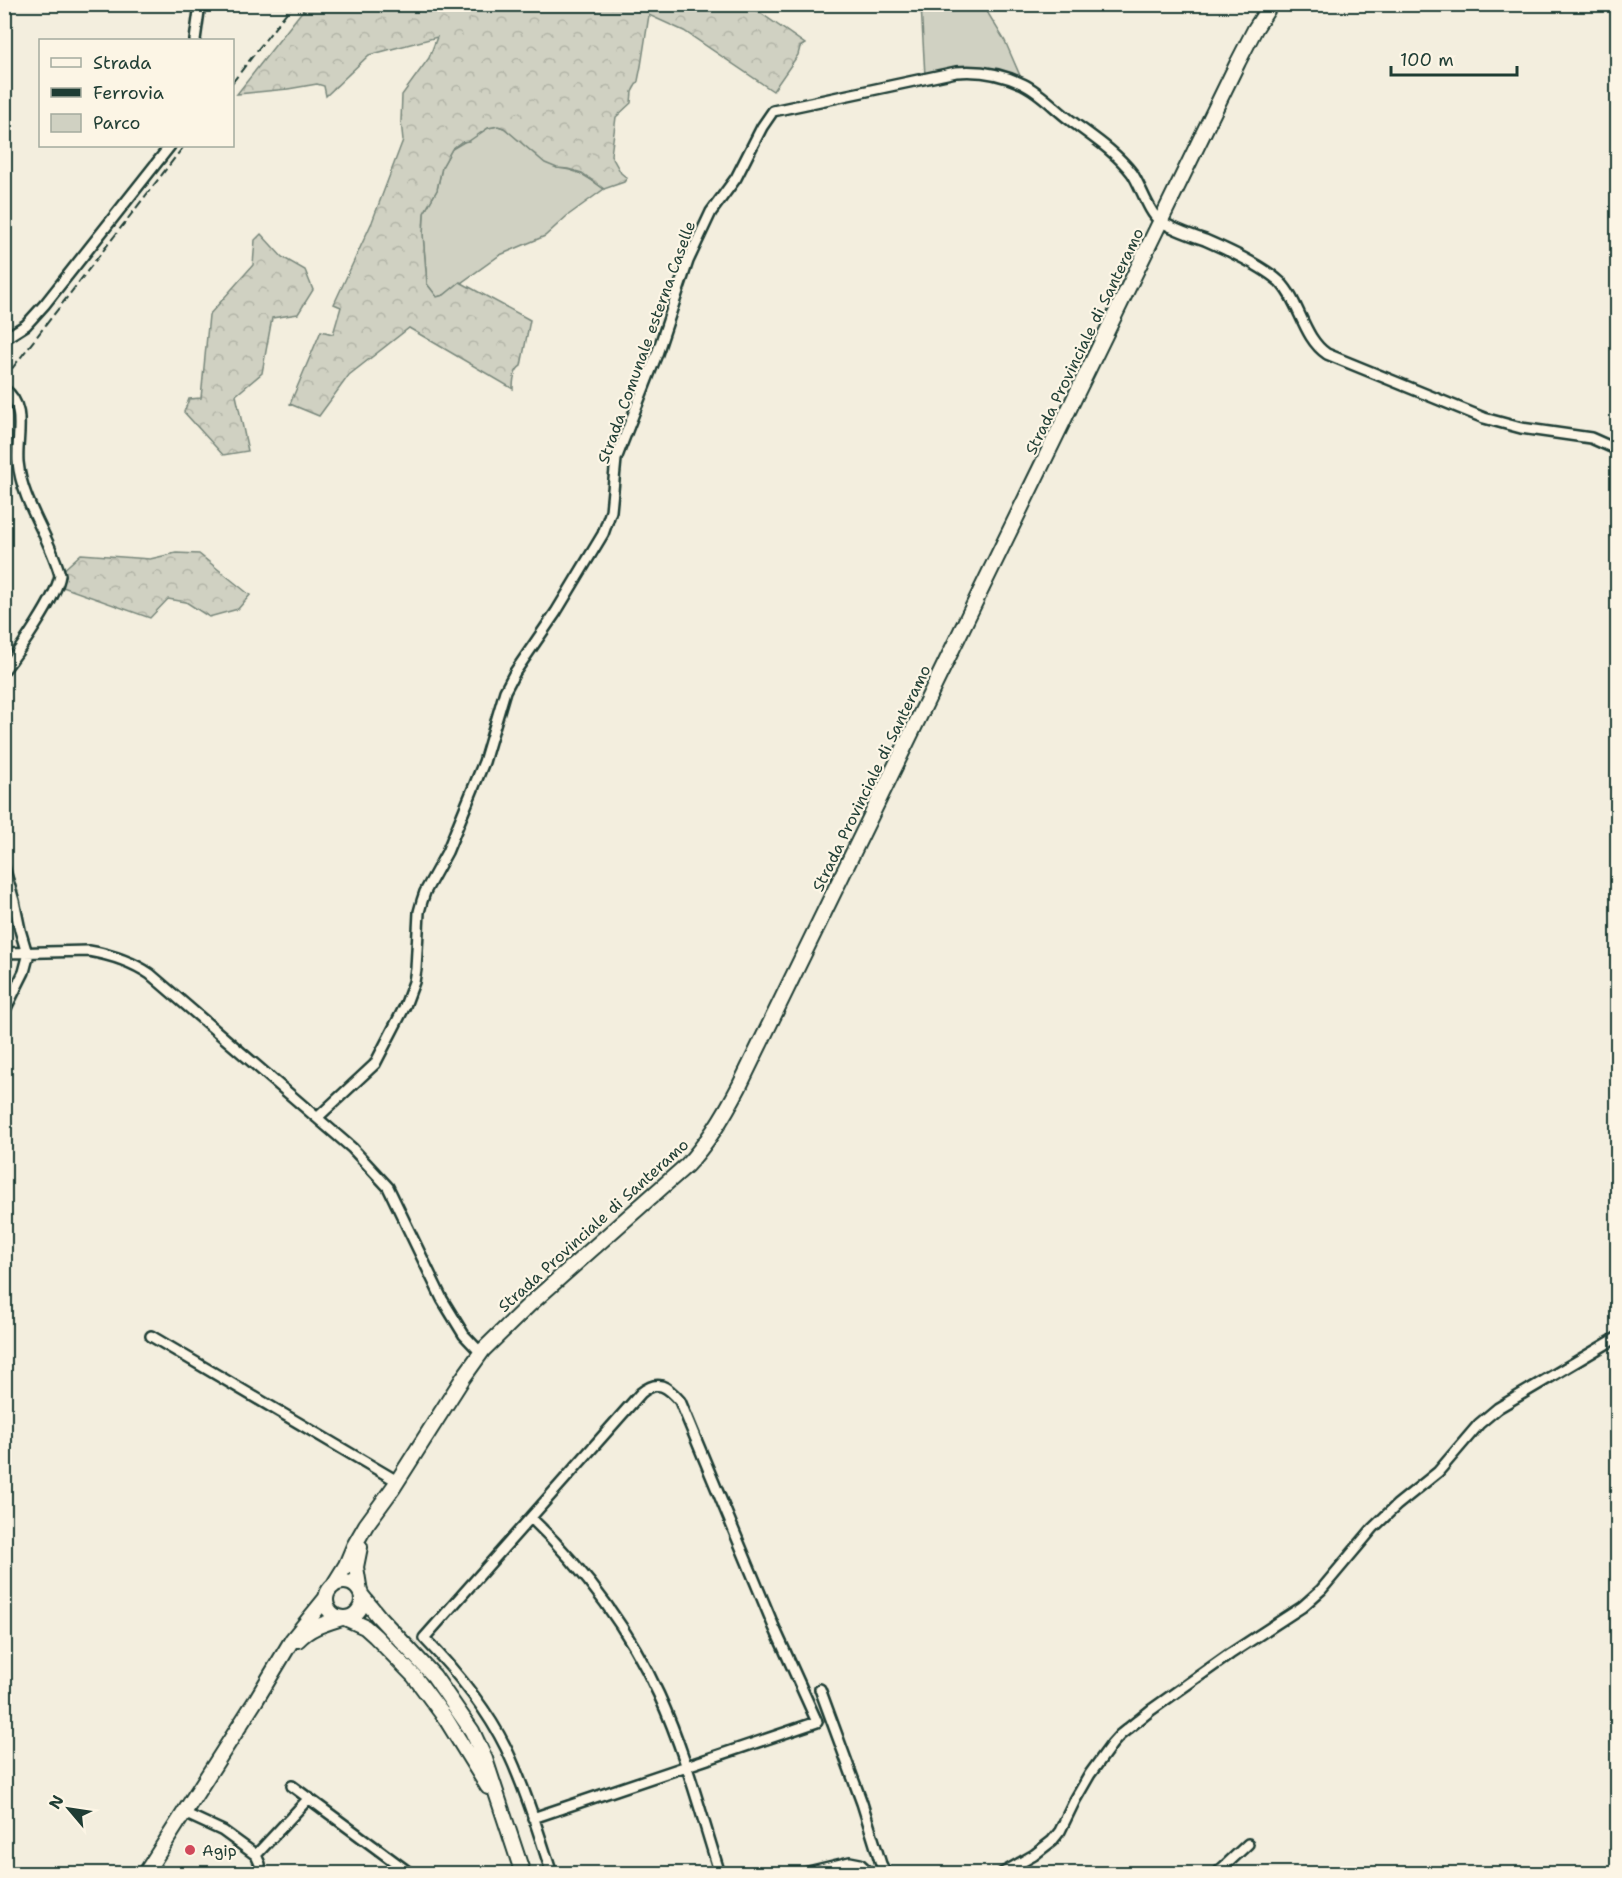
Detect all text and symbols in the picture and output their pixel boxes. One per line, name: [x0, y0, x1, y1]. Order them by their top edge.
legend: [39, 39, 234, 147]
scale bar: [1391, 39, 1517, 77]
text: 100 m: [1400, 48, 1454, 72]
text: Strada: [93, 51, 152, 75]
text: Ferrovia: [93, 81, 164, 105]
text: Parco: [93, 111, 141, 135]
street label: Strada Comunale esterna Caselle: [593, 218, 700, 466]
street label: Strada Provinciale di Santeramo: [1020, 224, 1149, 458]
street label: Strada Provinciale di Santeramo: [807, 661, 936, 895]
street label: Strada Provinciale di Santeramo: [494, 1134, 693, 1317]
north arrow: [39, 1779, 99, 1839]
text: N: [44, 1791, 69, 1813]
place label: Agip: [202, 1840, 237, 1861]
marker: Agip: [183, 1843, 197, 1857]

